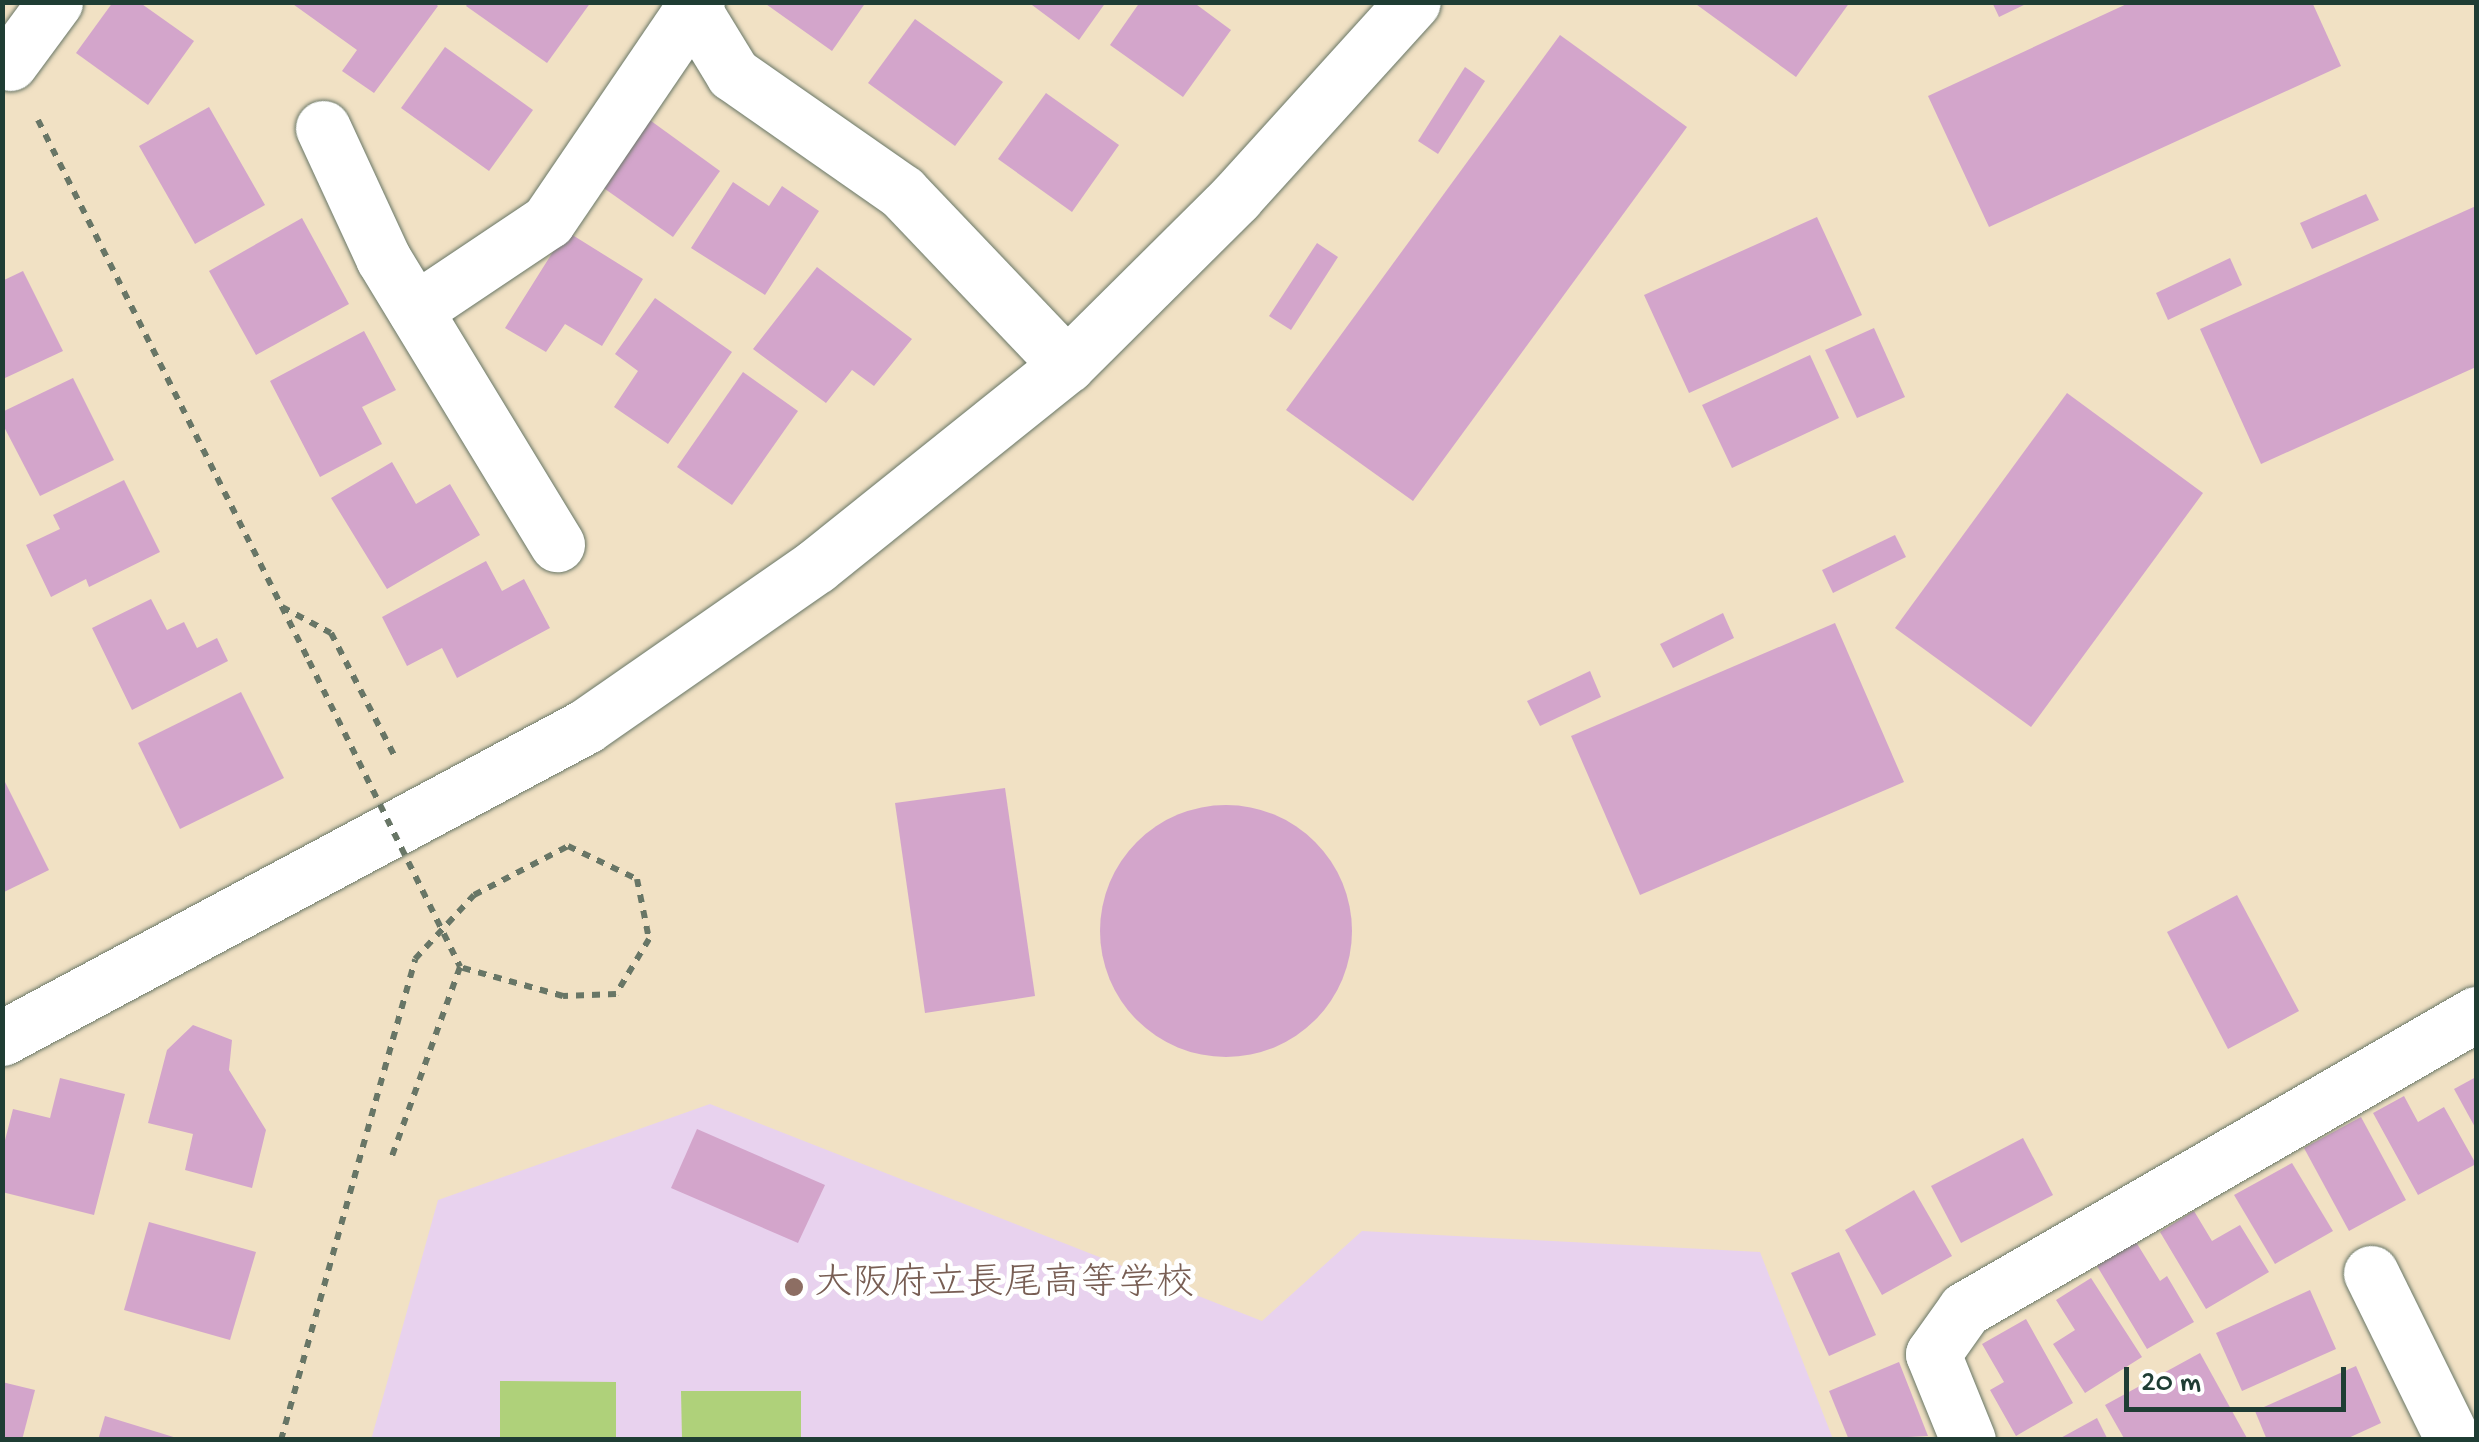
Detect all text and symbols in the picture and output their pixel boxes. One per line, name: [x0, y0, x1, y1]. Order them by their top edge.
place label: 大阪府立長尾高等学校: [814, 1264, 1194, 1310]
marker: 大阪府立長尾高等学校: [783, 1276, 805, 1298]
scale bar: [2129, 1347, 2352, 1409]
text: 20 m: [2141, 1367, 2201, 1402]

